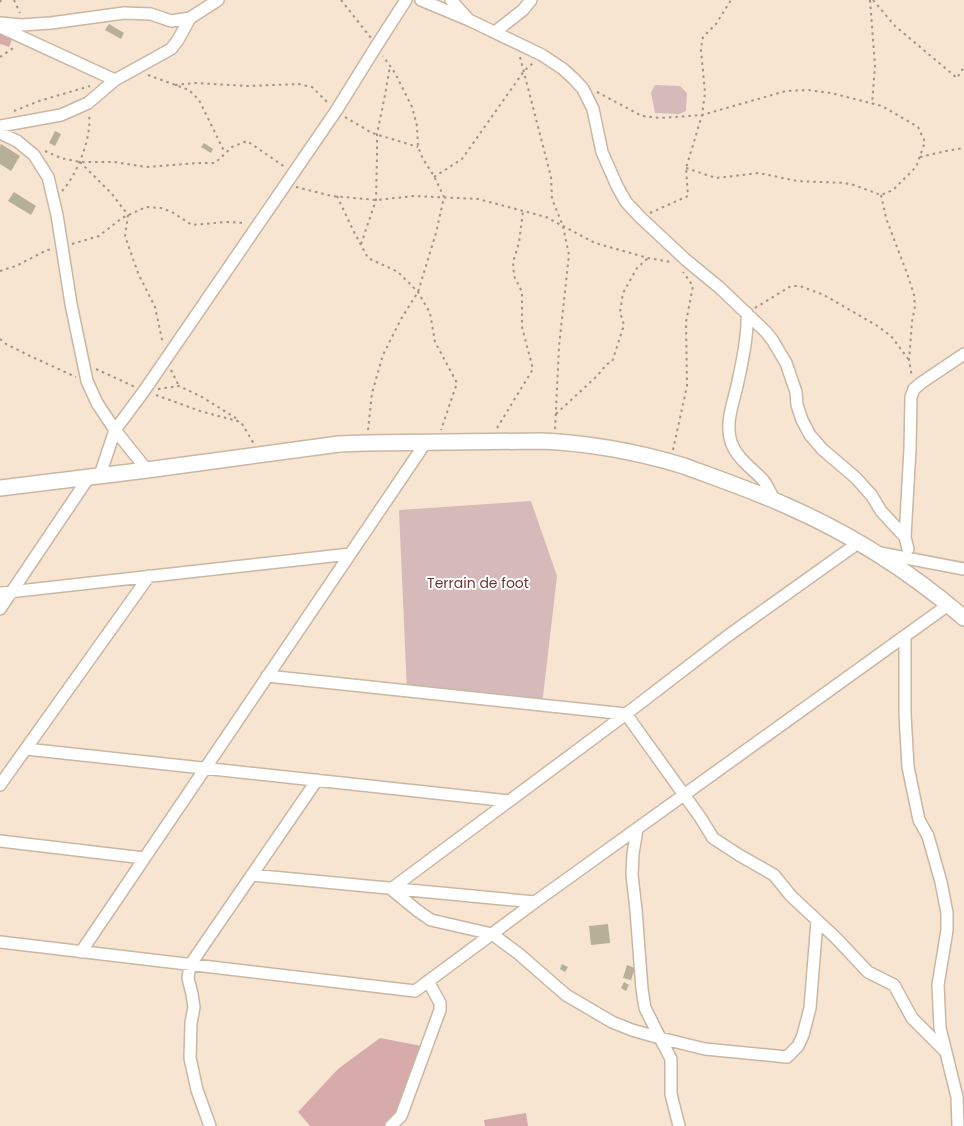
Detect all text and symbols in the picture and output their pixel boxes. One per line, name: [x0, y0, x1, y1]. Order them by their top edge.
park label: Terrain de foot: [427, 573, 529, 593]

